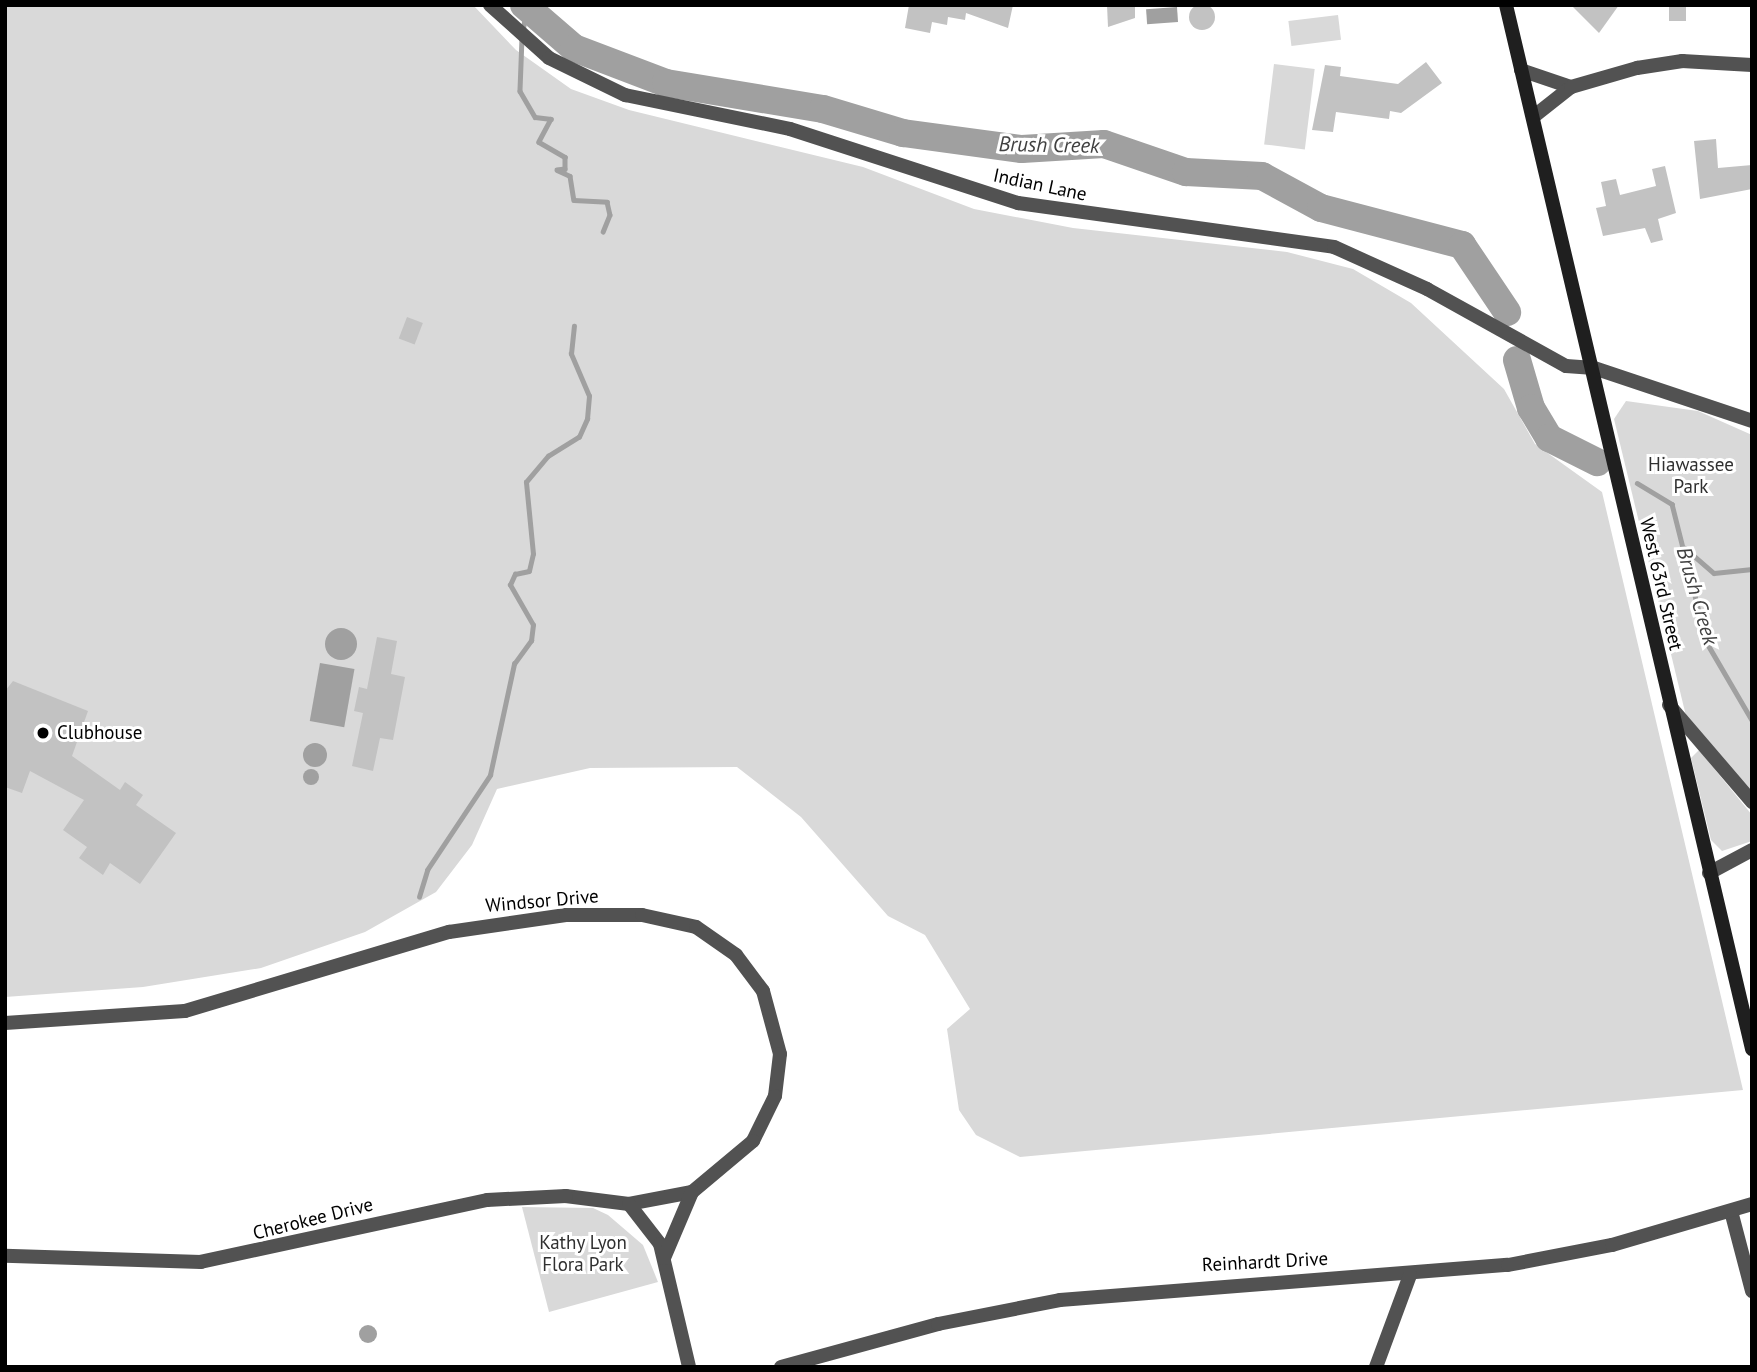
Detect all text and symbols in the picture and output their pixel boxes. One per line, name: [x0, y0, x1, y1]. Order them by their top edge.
water label: Brush Creek: [998, 132, 1100, 158]
street label: Indian Lane: [991, 164, 1089, 206]
park label: Hiawassee Park: [1648, 454, 1734, 498]
street label: West 63rd Street: [1635, 516, 1687, 652]
water label: Brush Creek: [1671, 544, 1723, 648]
place label: Clubhouse: [57, 722, 142, 744]
marker: Clubhouse: [35, 725, 51, 741]
street label: Windsor Drive: [484, 885, 600, 917]
street label: Cherokee Drive: [250, 1193, 376, 1245]
park label: Kathy Lyon Flora Park: [539, 1232, 627, 1276]
street label: Reinhardt Drive: [1201, 1247, 1329, 1277]

